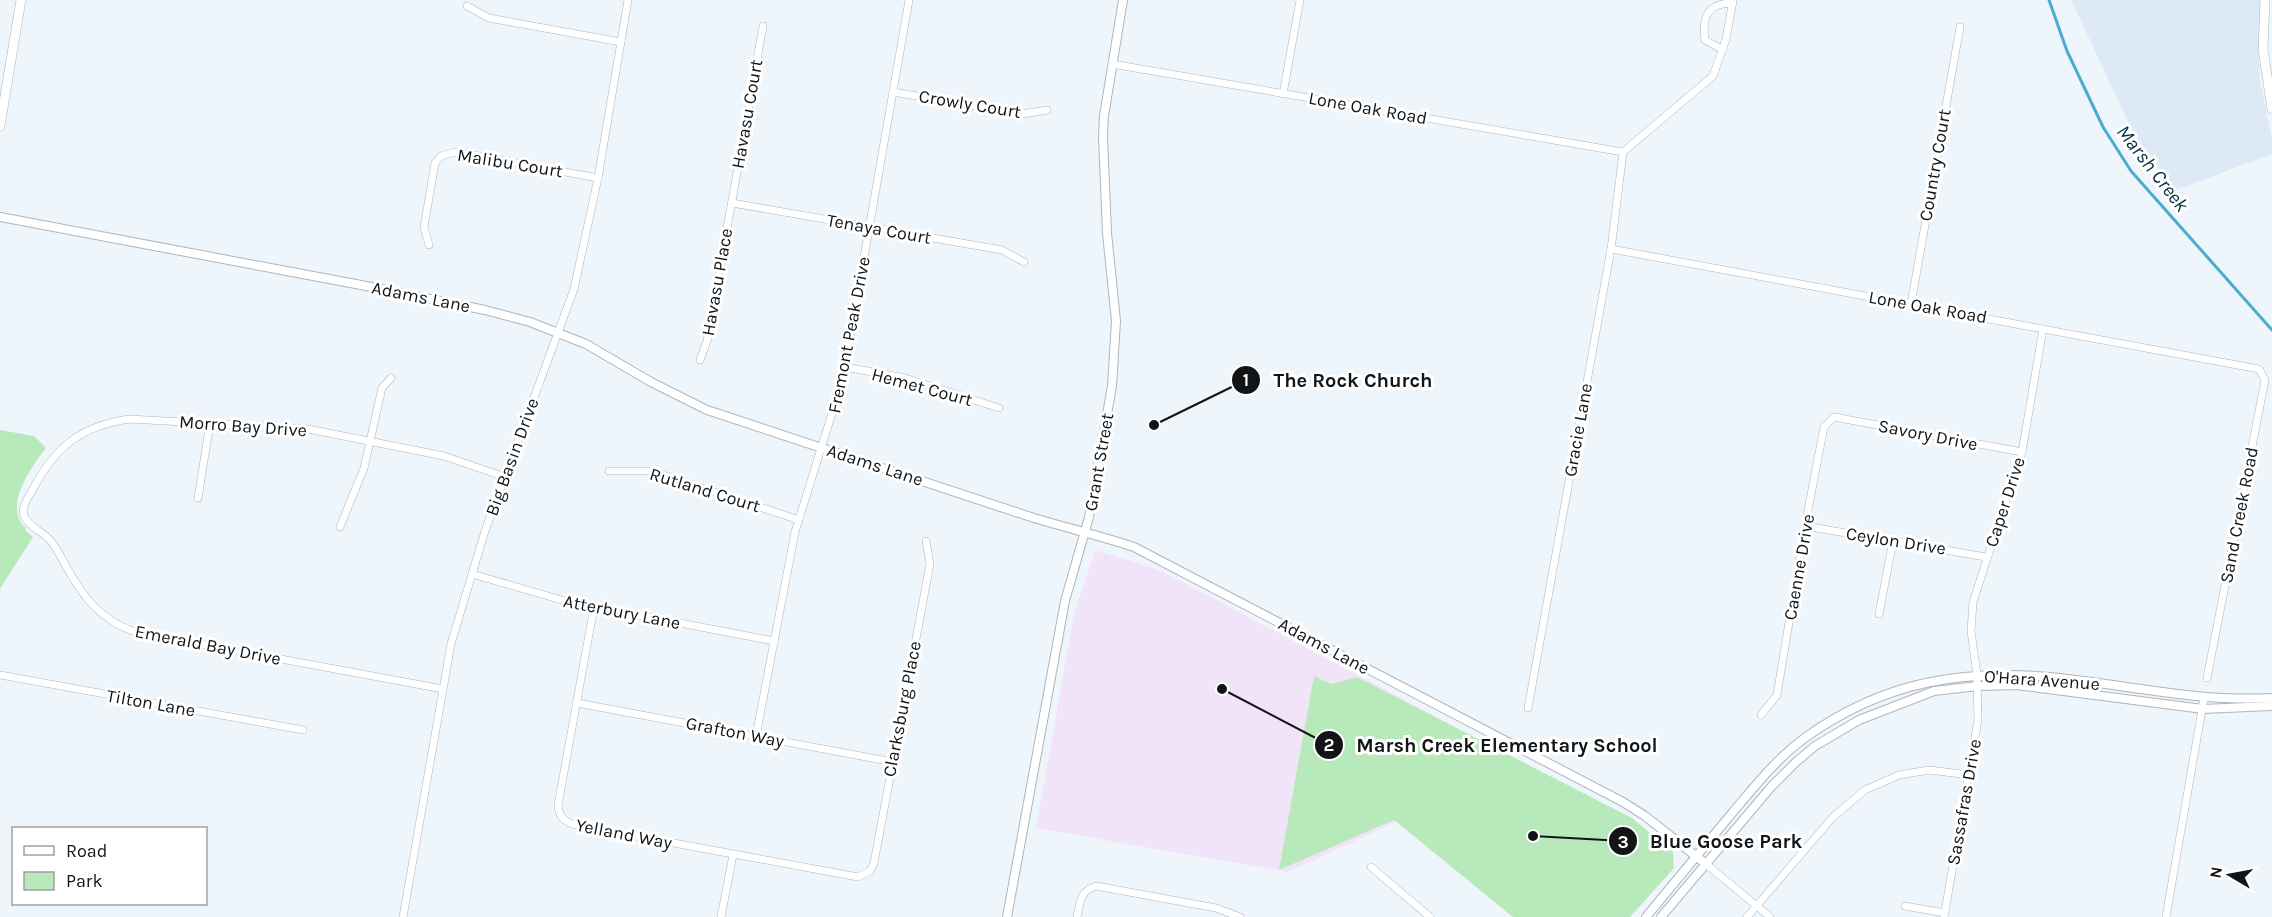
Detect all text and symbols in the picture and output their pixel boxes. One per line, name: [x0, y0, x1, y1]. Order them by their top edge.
street label: Havasu Court: [727, 57, 767, 170]
street label: Crowly Court: [917, 85, 1023, 123]
street label: Lone Oak Road: [1307, 87, 1429, 129]
street label: Country Court: [1914, 107, 1956, 223]
water label: Marsh Creek: [2112, 120, 2194, 217]
street label: Malibu Court: [456, 144, 565, 182]
street label: Tenaya Court: [825, 209, 933, 249]
street label: Havasu Place: [697, 226, 737, 338]
street label: Fremont Peak Drive: [823, 255, 875, 415]
street label: Adams Lane: [370, 277, 472, 317]
street label: Lone Oak Road: [1867, 286, 1989, 328]
callout: The Rock Church: [1231, 361, 1444, 399]
street label: Hemet Court: [869, 363, 975, 411]
text: 1: [1243, 369, 1249, 391]
text: The Rock Church: [1274, 369, 1433, 392]
street label: Gracie Lane: [1559, 382, 1597, 478]
street label: Big Basin Drive: [480, 395, 544, 519]
street label: Morro Bay Drive: [178, 411, 308, 441]
street label: Grant Street: [1080, 411, 1118, 513]
street label: Savory Drive: [1876, 415, 1980, 455]
street label: Adams Lane: [824, 439, 926, 491]
street label: Sand Creek Road: [2215, 445, 2263, 585]
street label: Caper Drive: [1980, 454, 2030, 550]
street label: Rutland Court: [647, 463, 763, 517]
street label: Caenne Drive: [1779, 512, 1819, 622]
street label: Ceylon Drive: [1845, 522, 1947, 560]
street label: Atterbury Lane: [562, 590, 682, 634]
street label: Adams Lane: [1275, 613, 1373, 679]
street label: Emerald Bay Drive: [133, 620, 283, 670]
street label: Clarksburg Place: [878, 639, 926, 779]
street label: O'Hara Avenue: [1983, 665, 2101, 695]
street label: Tilton Lane: [105, 684, 197, 722]
street label: Grafton Way: [684, 712, 787, 752]
callout: Marsh Creek Elementary School: [1314, 726, 1669, 764]
text: 2: [1324, 734, 1334, 756]
text: Marsh Creek Elementary School: [1356, 734, 1658, 757]
street label: Sassafras Drive: [1942, 737, 1986, 867]
street label: Yelland Way: [574, 814, 675, 854]
callout: Blue Goose Park: [1608, 822, 1814, 860]
legend: [12, 827, 207, 905]
text: Blue Goose Park: [1650, 830, 1802, 853]
text: 3: [1617, 831, 1629, 853]
text: Road: [66, 840, 107, 862]
north arrow: [2200, 845, 2260, 905]
text: N: [2205, 865, 2226, 880]
text: Park: [66, 870, 103, 892]

